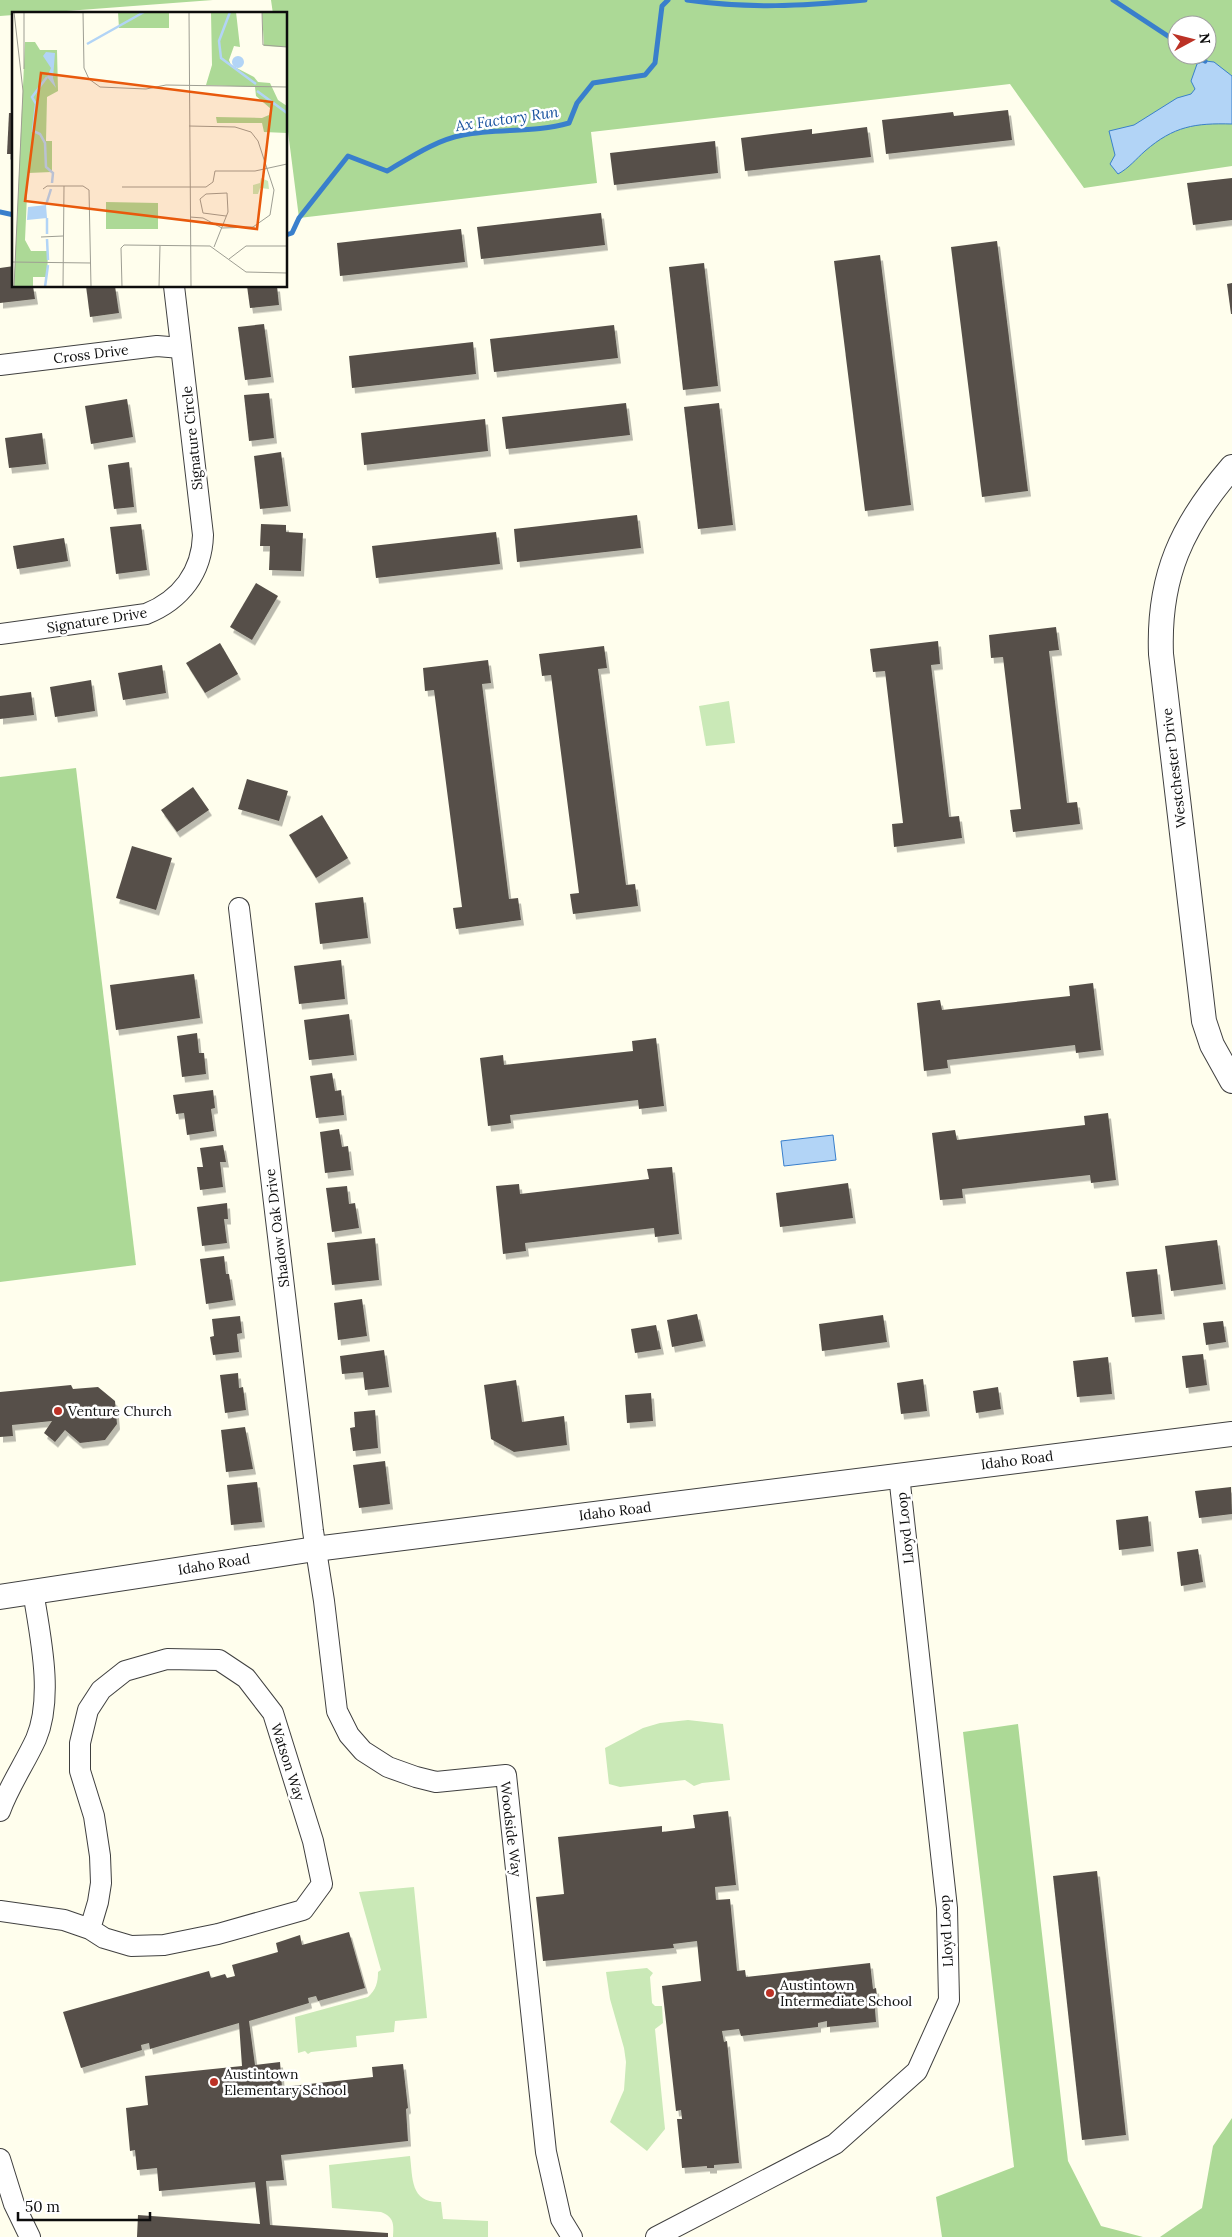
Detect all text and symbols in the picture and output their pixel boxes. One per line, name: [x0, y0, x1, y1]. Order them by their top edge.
inset map: [12, 12, 288, 288]
north arrow: [1167, 15, 1217, 65]
text: N: [1195, 32, 1215, 45]
water label: Ax Factory Run: [453, 102, 560, 135]
street label: Cross Drive: [52, 340, 130, 368]
street label: Signature Circle: [178, 385, 206, 491]
street label: Signature Drive: [46, 603, 149, 637]
street label: Westchester Drive: [1158, 707, 1190, 829]
street label: Shadow Oak Drive: [261, 1167, 293, 1288]
place label: Venture Church: [67, 1402, 172, 1420]
marker: Venture Church: [52, 1405, 64, 1417]
street label: Idaho Road: [980, 1447, 1054, 1473]
street label: Lloyd Loop: [892, 1491, 918, 1565]
street label: Idaho Road: [578, 1498, 652, 1524]
street label: Idaho Road: [177, 1549, 251, 1579]
street label: Watson Way: [267, 1721, 309, 1804]
street label: Woodside Way: [496, 1780, 526, 1878]
street label: Lloyd Loop: [935, 1895, 957, 1967]
place label: Austintown Intermediate School: [779, 1976, 912, 2010]
marker: Austintown Intermediate School: [764, 1987, 776, 1999]
place label: Austintown Elementary School: [223, 2065, 347, 2099]
marker: Austintown Elementary School: [208, 2076, 220, 2088]
scale bar: [18, 2190, 150, 2222]
text: 50 m: [25, 2197, 60, 2216]

